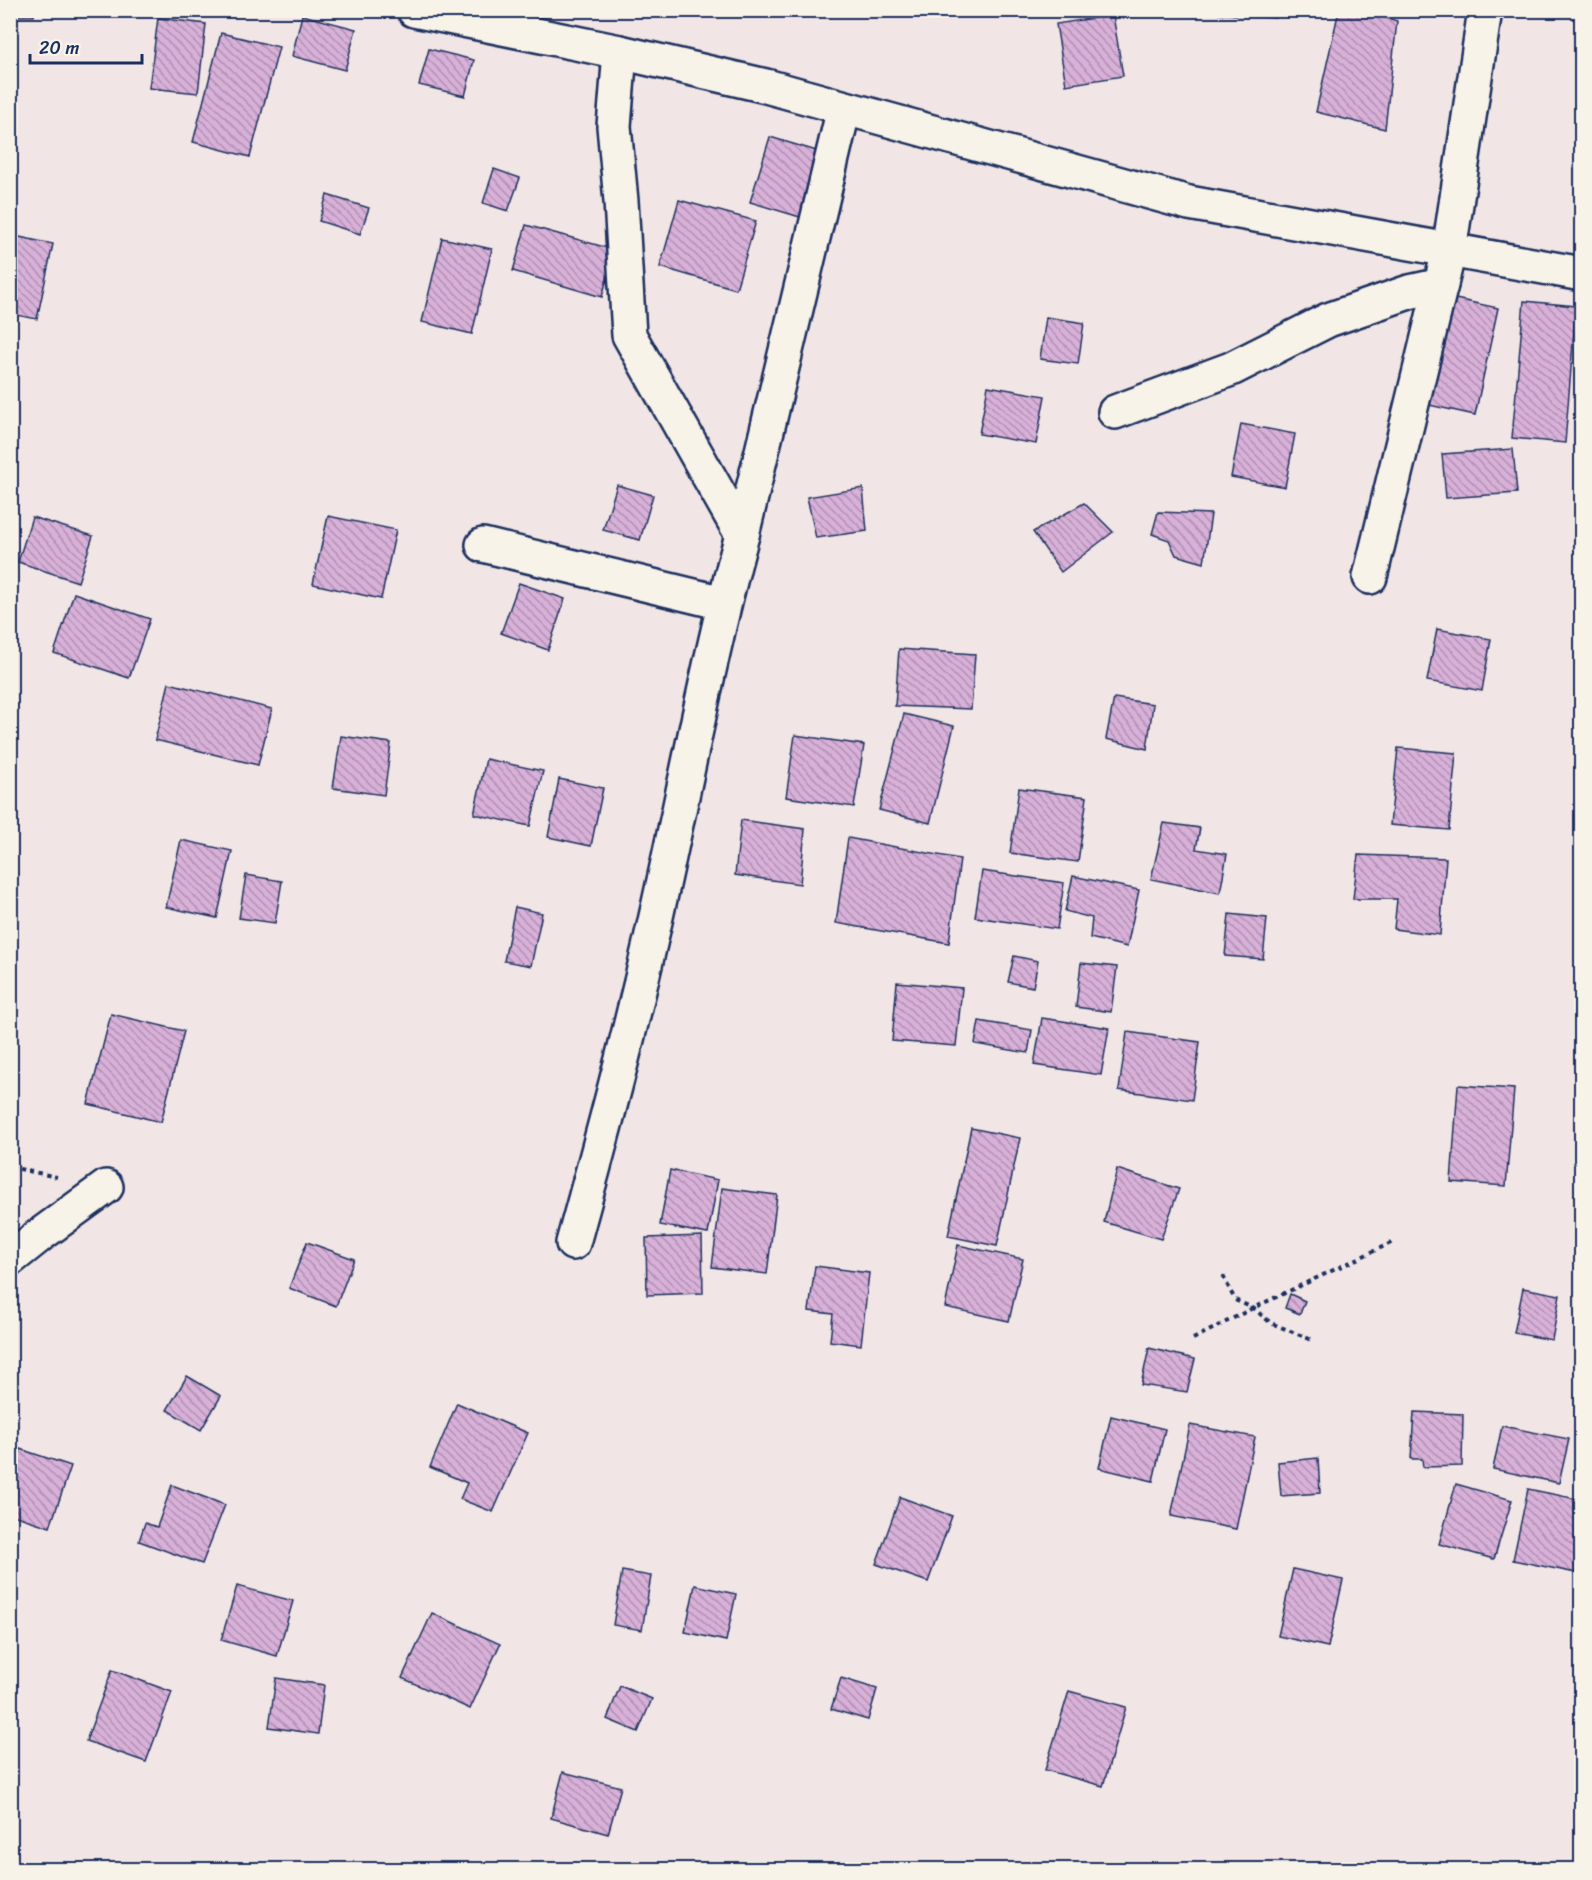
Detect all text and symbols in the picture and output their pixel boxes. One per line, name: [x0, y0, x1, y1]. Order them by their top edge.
scale bar: [30, 27, 142, 65]
text: 20 m: [39, 32, 79, 64]

